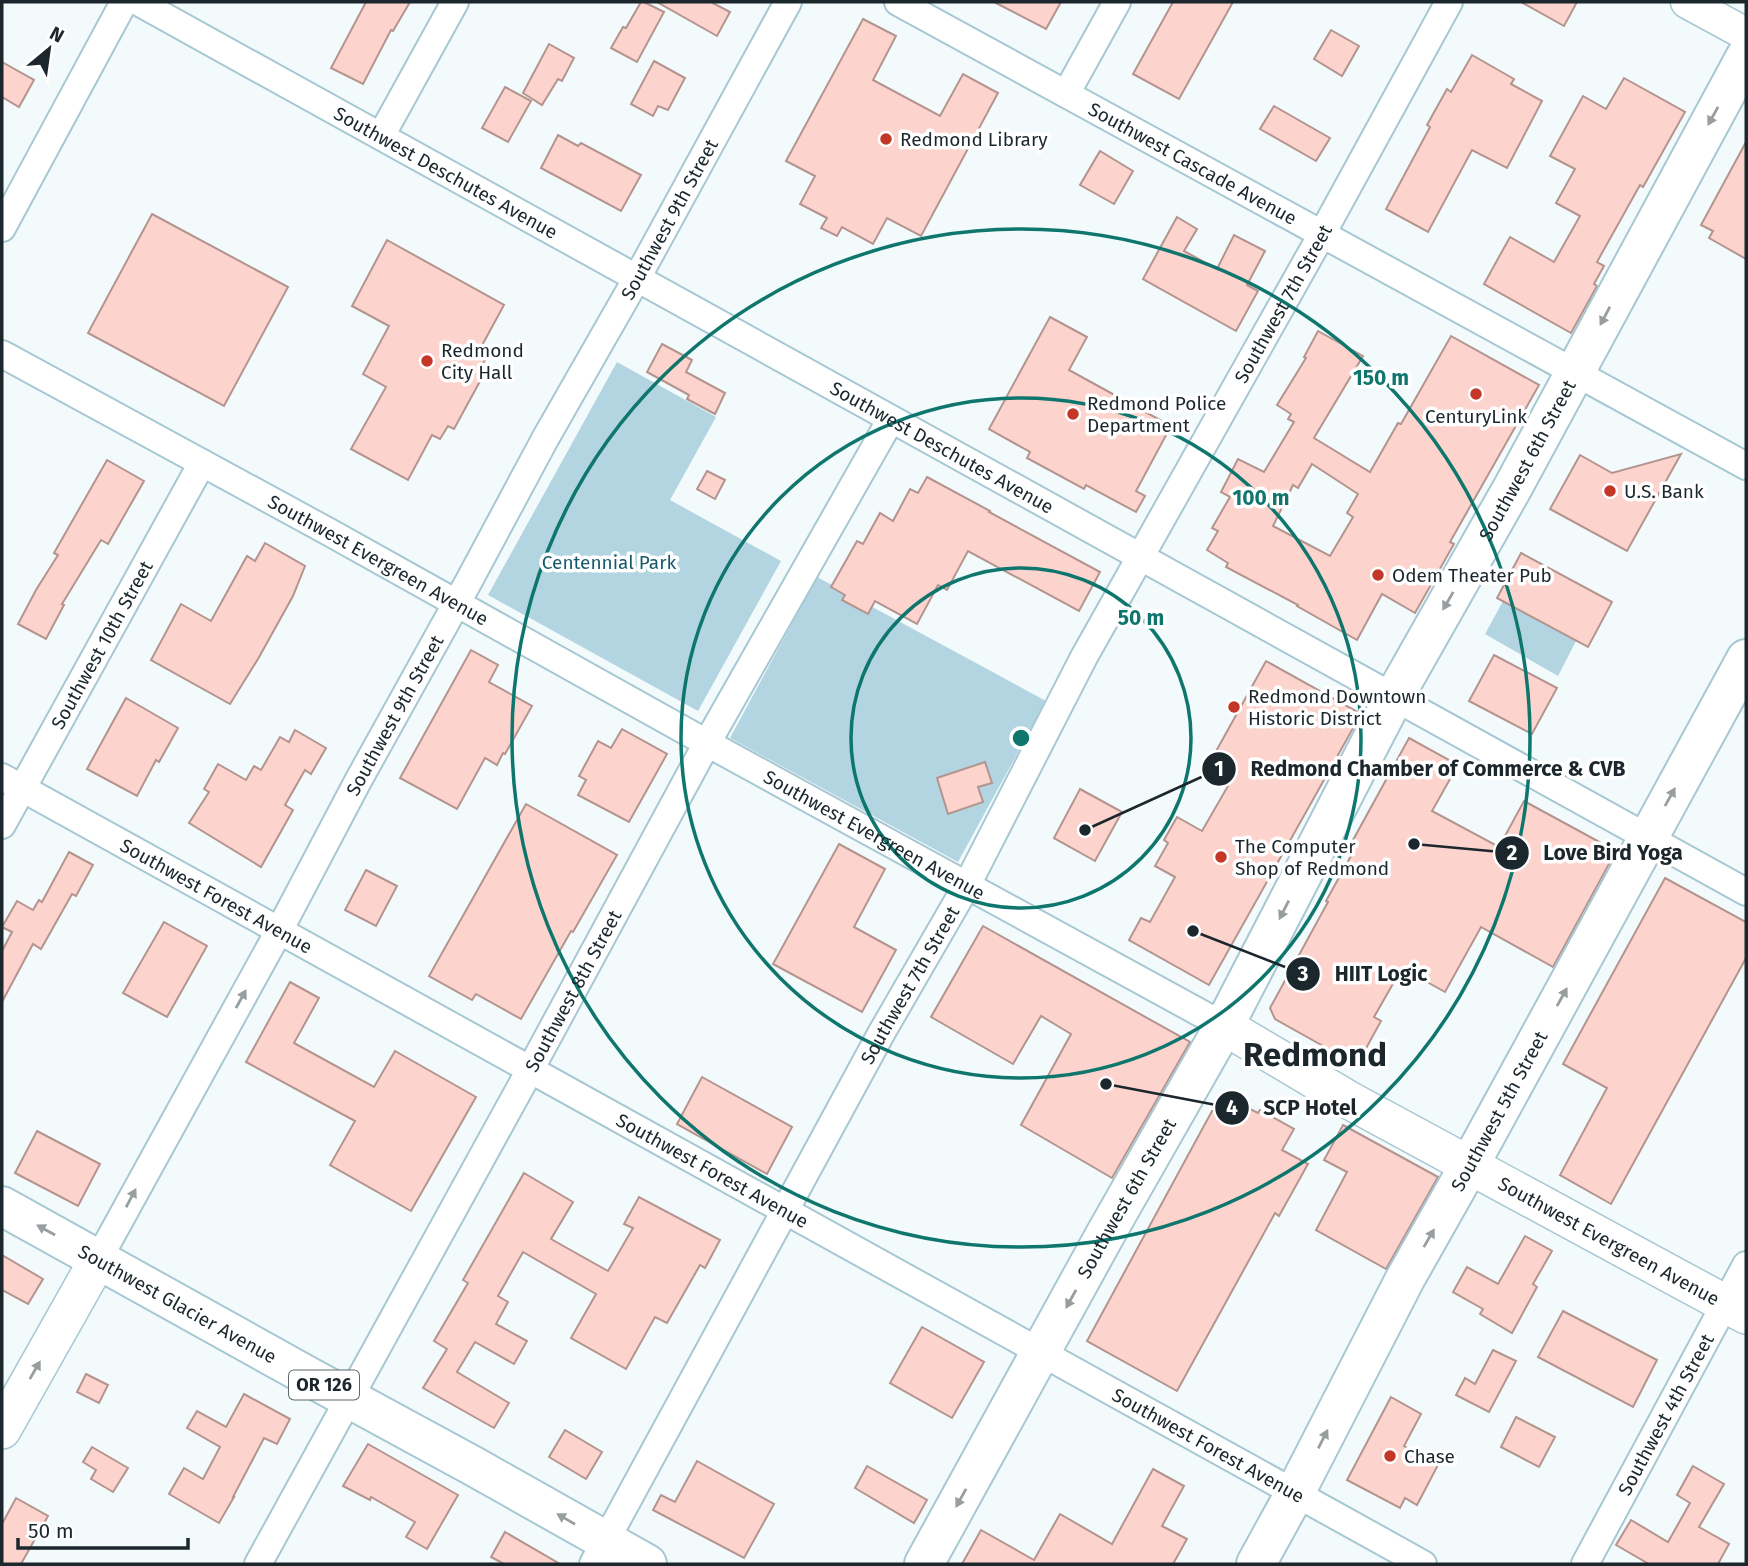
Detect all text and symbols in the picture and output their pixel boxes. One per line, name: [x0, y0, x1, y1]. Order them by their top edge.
north arrow: [14, 14, 84, 84]
text: N: [46, 21, 68, 48]
street label: Southwest Cascade Avenue: [1084, 97, 1301, 230]
street label: Southwest Deschutes Avenue: [330, 102, 562, 244]
one-way arrow: [1707, 106, 1719, 126]
place label: Redmond Library: [900, 128, 1048, 151]
marker: Redmond Library: [878, 131, 894, 147]
street label: Southwest 9th Street: [616, 135, 723, 304]
street label: Southwest 7th Street: [1230, 220, 1337, 387]
one-way arrow: [1599, 306, 1611, 326]
place label: Redmond City Hall: [441, 339, 524, 384]
marker: Redmond City Hall: [419, 353, 435, 369]
text: 150 m: [1353, 365, 1409, 391]
street label: Southwest Deschutes Avenue: [826, 376, 1058, 519]
street label: Southwest 6th Street: [1474, 376, 1581, 545]
marker: CenturyLink: [1468, 386, 1484, 402]
place label: Redmond Police Department: [1087, 392, 1226, 437]
place label: CenturyLink: [1425, 405, 1527, 428]
marker: Redmond Police Department: [1065, 406, 1081, 422]
place label: U.S. Bank: [1624, 480, 1704, 503]
marker: U.S. Bank: [1602, 483, 1618, 499]
text: 100 m: [1232, 485, 1290, 511]
street label: Southwest Evergreen Avenue: [264, 490, 492, 631]
park label: Centennial Park: [542, 551, 676, 574]
street label: Southwest 10th Street: [46, 557, 158, 733]
place label: Odem Theater Pub: [1392, 564, 1552, 587]
marker: Odem Theater Pub: [1370, 567, 1386, 583]
one-way arrow: [1442, 591, 1454, 611]
text: 50 m: [1118, 605, 1164, 631]
street label: Southwest 9th Street: [341, 631, 449, 800]
place label: Redmond Downtown Historic District: [1248, 685, 1426, 730]
marker: Redmond Downtown Historic District: [1226, 699, 1242, 715]
centre of rings: [1009, 726, 1033, 750]
callout: Redmond Chamber of Commerce & CVB: [1202, 748, 1640, 790]
text: 1: [1214, 756, 1224, 782]
text: Redmond Chamber of Commerce & CVB: [1251, 756, 1626, 782]
street label: Southwest Evergreen Avenue: [760, 765, 989, 905]
one-way arrow: [1665, 787, 1676, 807]
callout: Love Bird Yoga: [1494, 832, 1697, 874]
street label: Southwest Forest Avenue: [116, 834, 316, 959]
place label: The Computer Shop of Redmond: [1235, 835, 1389, 880]
text: 2: [1507, 840, 1518, 866]
text: Love Bird Yoga: [1543, 840, 1683, 866]
marker: The Computer Shop of Redmond: [1213, 849, 1229, 865]
one-way arrow: [1278, 900, 1289, 920]
street label: Southwest 7th Street: [856, 902, 964, 1068]
street label: Southwest 8th Street: [520, 906, 626, 1076]
callout: HIIT Logic: [1285, 953, 1441, 995]
text: 3: [1297, 961, 1309, 987]
text: HIIT Logic: [1335, 961, 1427, 987]
one-way arrow: [1556, 987, 1567, 1007]
one-way arrow: [235, 989, 247, 1009]
street label: Southwest 5th Street: [1446, 1027, 1553, 1195]
district label: Redmond: [1243, 1035, 1387, 1075]
callout: SCP Hotel: [1215, 1087, 1371, 1129]
text: 4: [1226, 1095, 1238, 1121]
text: SCP Hotel: [1263, 1095, 1357, 1121]
street label: Southwest Forest Avenue: [612, 1108, 812, 1233]
street label: Southwest 6th Street: [1072, 1114, 1181, 1282]
street label: Southwest Evergreen Avenue: [1494, 1172, 1724, 1311]
one-way arrow: [125, 1189, 137, 1208]
one-way arrow: [35, 1224, 55, 1236]
one-way arrow: [1423, 1228, 1435, 1247]
street label: Southwest Glacier Avenue: [74, 1240, 281, 1369]
one-way arrow: [1065, 1289, 1076, 1309]
street label: Southwest 4th Street: [1613, 1330, 1719, 1499]
one-way arrow: [29, 1361, 41, 1380]
road number: OR 126: [289, 1370, 359, 1400]
street label: Southwest Forest Avenue: [1108, 1383, 1308, 1508]
one-way arrow: [1317, 1429, 1328, 1449]
place label: Chase: [1404, 1445, 1455, 1468]
marker: Chase: [1382, 1448, 1398, 1464]
one-way arrow: [955, 1489, 967, 1509]
scale bar: [18, 1506, 187, 1550]
one-way arrow: [556, 1513, 575, 1525]
text: 50 m: [28, 1518, 74, 1544]

